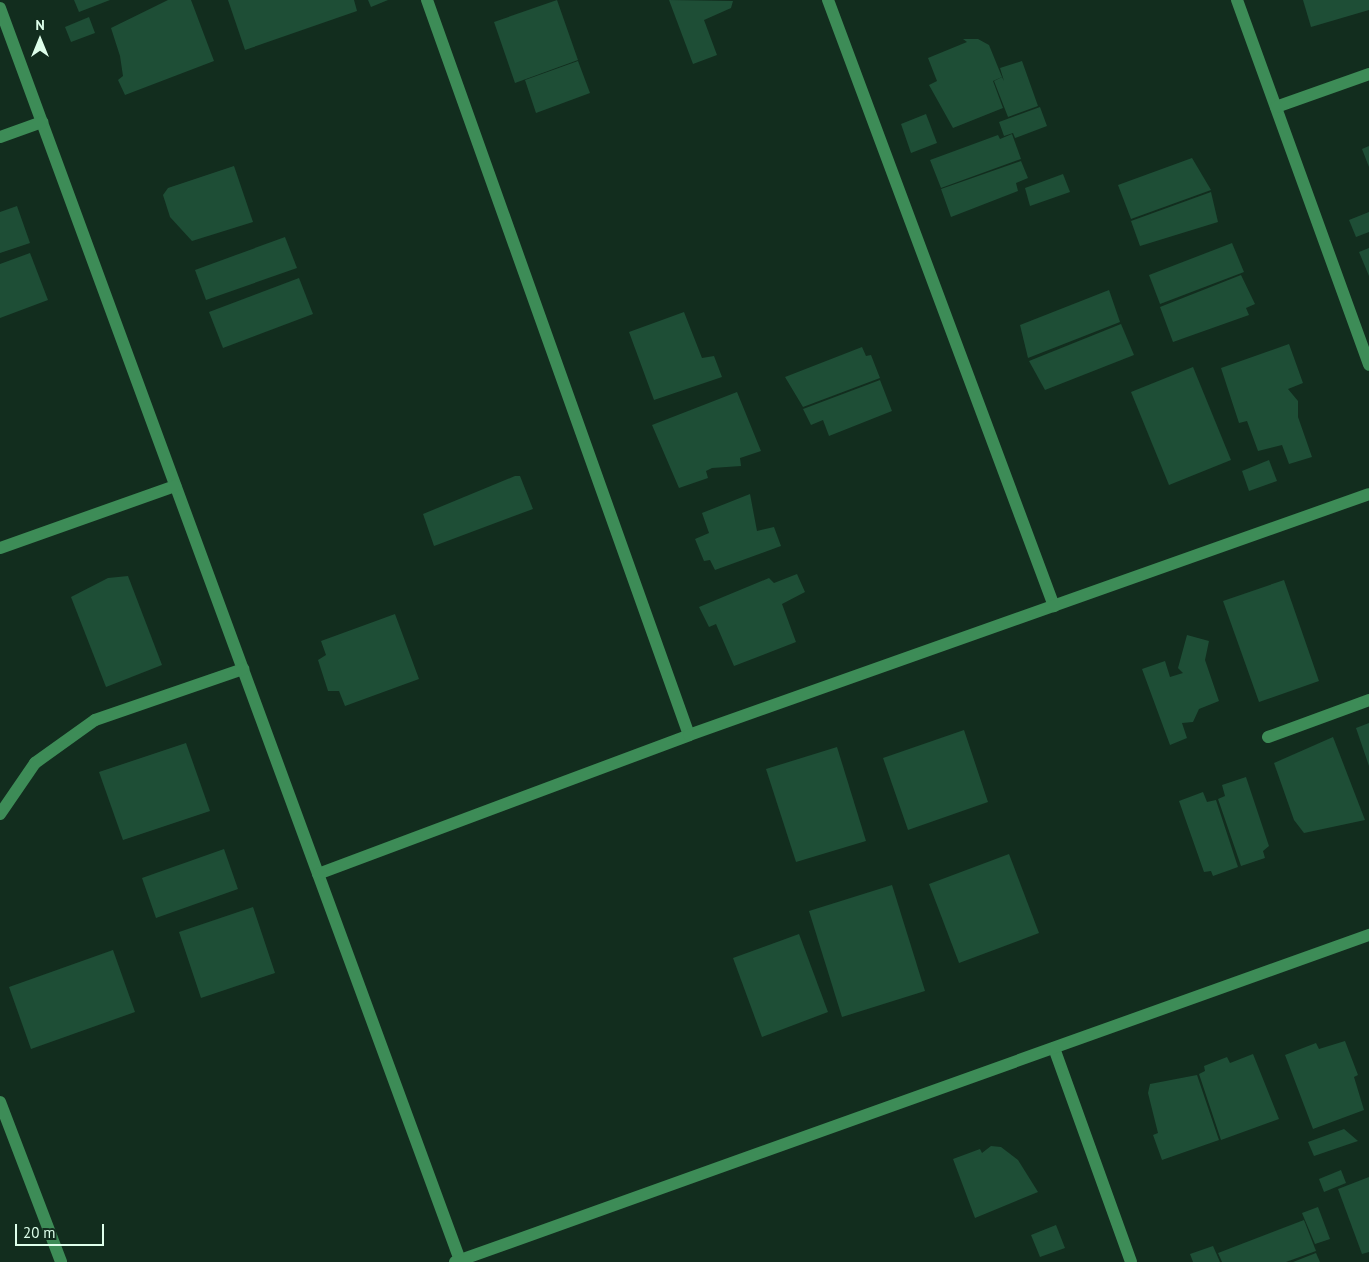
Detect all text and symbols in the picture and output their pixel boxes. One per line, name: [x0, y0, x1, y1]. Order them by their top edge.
north arrow: [15, 15, 65, 65]
text: N: [35, 16, 45, 34]
scale bar: [18, 1214, 106, 1246]
text: 20 m: [23, 1223, 56, 1242]

